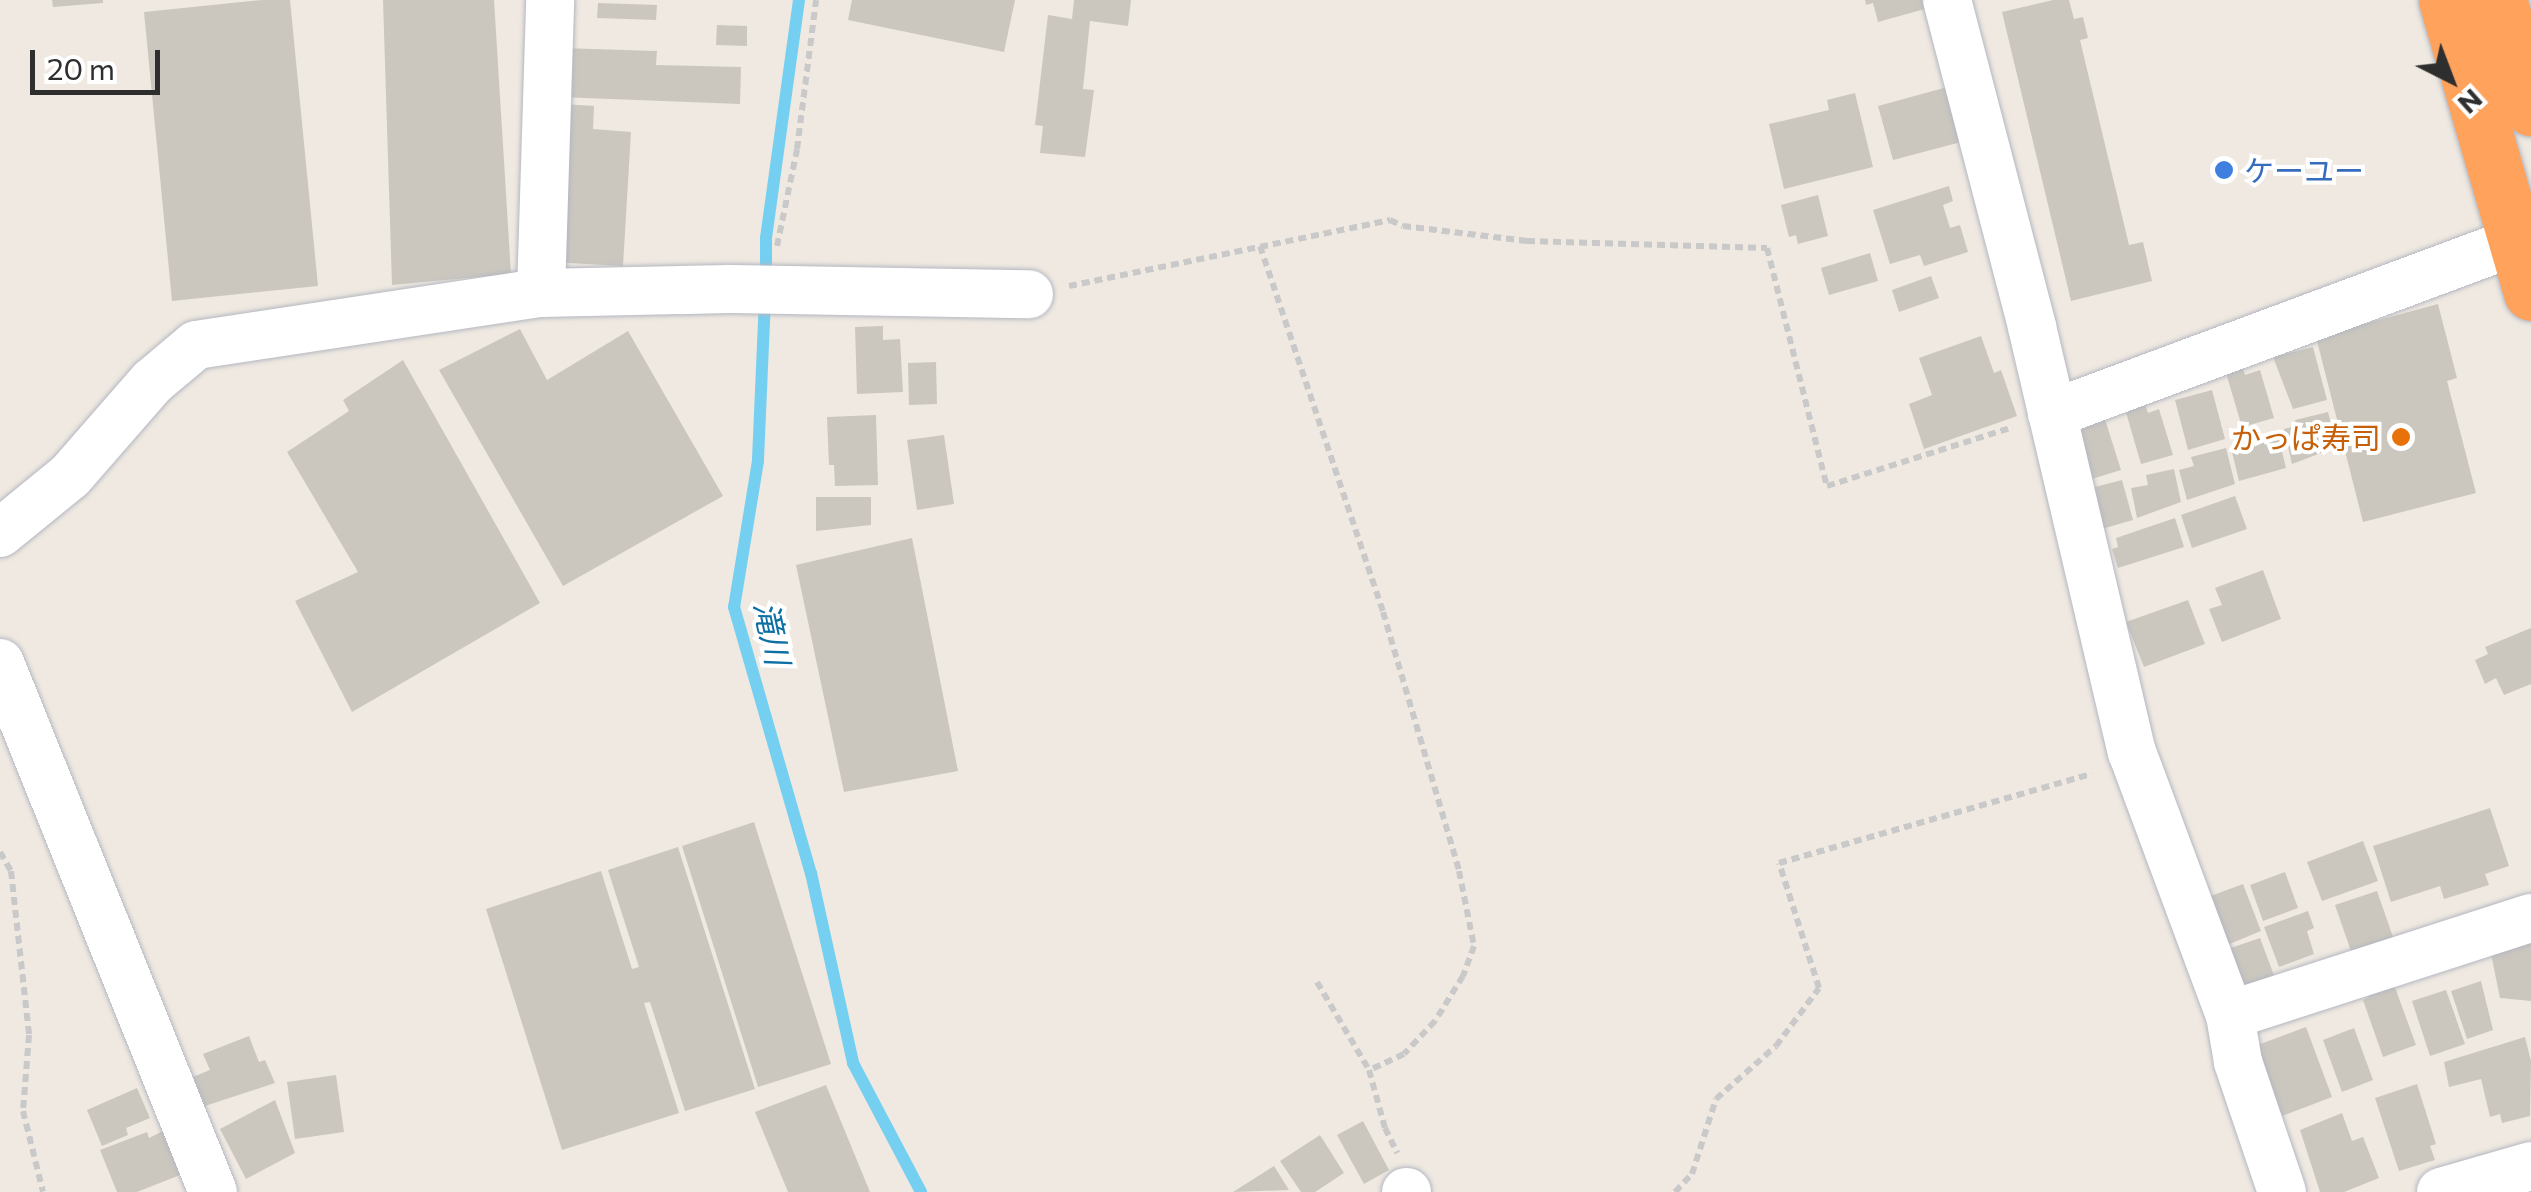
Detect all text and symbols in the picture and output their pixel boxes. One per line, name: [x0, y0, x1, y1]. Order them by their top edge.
scale bar: [35, 30, 165, 92]
north arrow: [2401, 30, 2501, 130]
text: 20 m: [47, 49, 115, 86]
text: N: [2452, 83, 2490, 122]
place label: ケーユー: [2244, 152, 2364, 188]
marker: ケーユー: [2213, 159, 2235, 181]
place label: かっぱ寿司: [2231, 419, 2381, 455]
marker: かっぱ寿司: [2390, 426, 2412, 448]
water label: 滝川: [748, 598, 798, 668]

